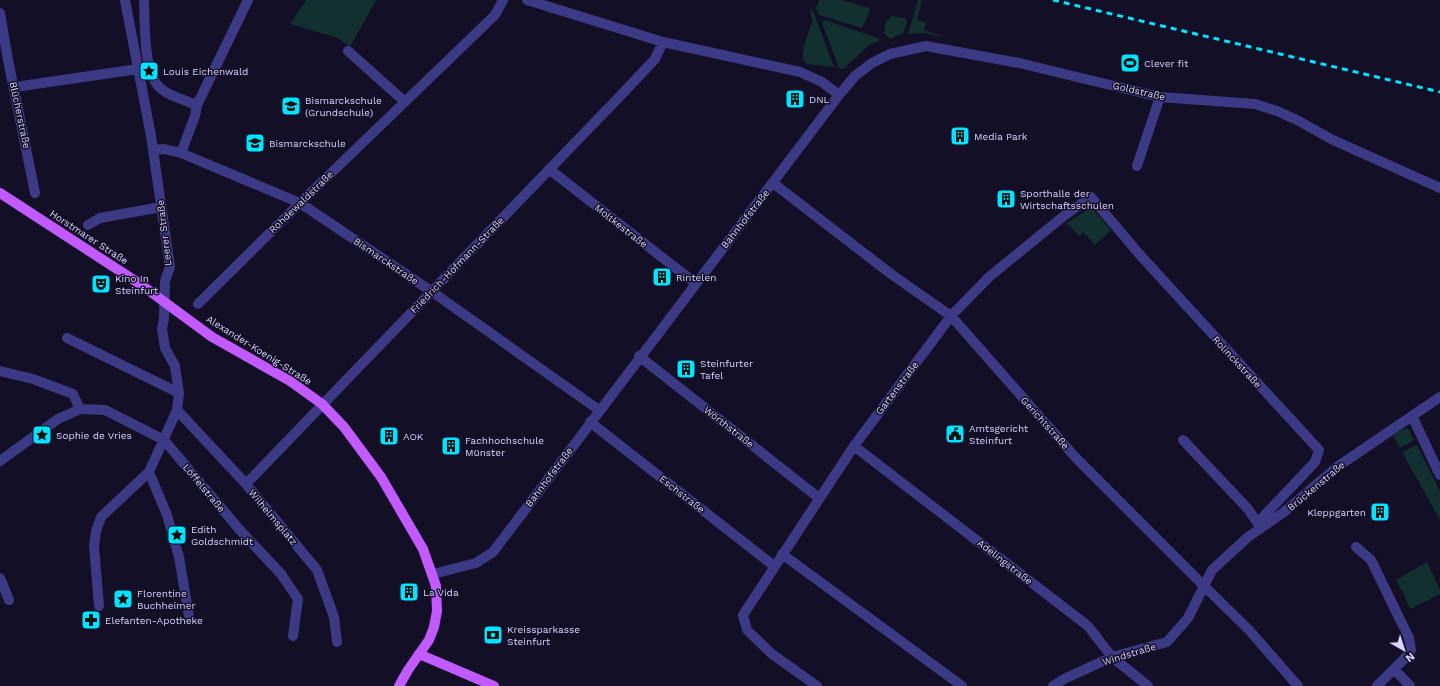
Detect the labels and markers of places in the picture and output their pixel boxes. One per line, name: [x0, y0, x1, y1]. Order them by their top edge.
sports icon: Clever fit: [1119, 52, 1141, 74]
place label: Clever fit: [1144, 58, 1189, 69]
place icon: Louis Eichenwald: [138, 60, 160, 82]
place label: Louis Eichenwald: [163, 66, 248, 77]
building icon: DNL: [784, 88, 806, 110]
place label: DNL: [809, 94, 830, 105]
school or university icon: Bismarckschule (Grundschule): [280, 95, 302, 117]
place label: Bismarckschule (Grundschule): [305, 95, 382, 118]
building icon: Media Park: [949, 125, 971, 147]
place label: Media Park: [974, 131, 1028, 142]
school or university icon: Bismarckschule: [244, 132, 266, 154]
place label: Bismarckschule: [269, 138, 346, 149]
building icon: Sporthalle der Wirtschaftsschulen: [995, 188, 1017, 210]
place label: Sporthalle der Wirtschaftsschulen: [1020, 188, 1114, 211]
building icon: Rintelen: [651, 266, 673, 288]
place label: Rintelen: [676, 272, 716, 283]
theatre icon: Kino In Steinfurt: [90, 273, 112, 295]
place label: Kino In Steinfurt: [115, 273, 159, 296]
building icon: Steinfurter Tafel: [675, 358, 697, 380]
place label: Steinfurter Tafel: [700, 358, 753, 381]
public building icon: Amtsgericht Steinfurt: [944, 423, 966, 445]
place label: Amtsgericht Steinfurt: [969, 423, 1029, 446]
place icon: Sophie de Vries: [31, 424, 53, 446]
building icon: AOK: [378, 425, 400, 447]
place label: Sophie de Vries: [56, 430, 132, 441]
place label: AOK: [403, 431, 424, 442]
building icon: Fachhochschule Münster: [440, 435, 462, 457]
place label: Fachhochschule Münster: [465, 435, 544, 458]
building icon: Kleppgarten: [1369, 501, 1391, 523]
place label: Kleppgarten: [1307, 507, 1366, 518]
place icon: Edith Goldschmidt: [166, 524, 188, 546]
place label: Edith Goldschmidt: [191, 524, 254, 547]
building icon: La Vida: [398, 581, 420, 603]
place label: La Vida: [423, 587, 459, 598]
place icon: Florentine Buchheimer: [112, 588, 134, 610]
place label: Florentine Buchheimer: [137, 588, 196, 611]
pharmacy icon: Elefanten-Apotheke: [80, 609, 102, 631]
place label: Elefanten-Apotheke: [105, 615, 203, 626]
bank icon: Kreissparkasse Steinfurt: [482, 624, 504, 646]
place label: Kreissparkasse Steinfurt: [507, 624, 580, 647]

